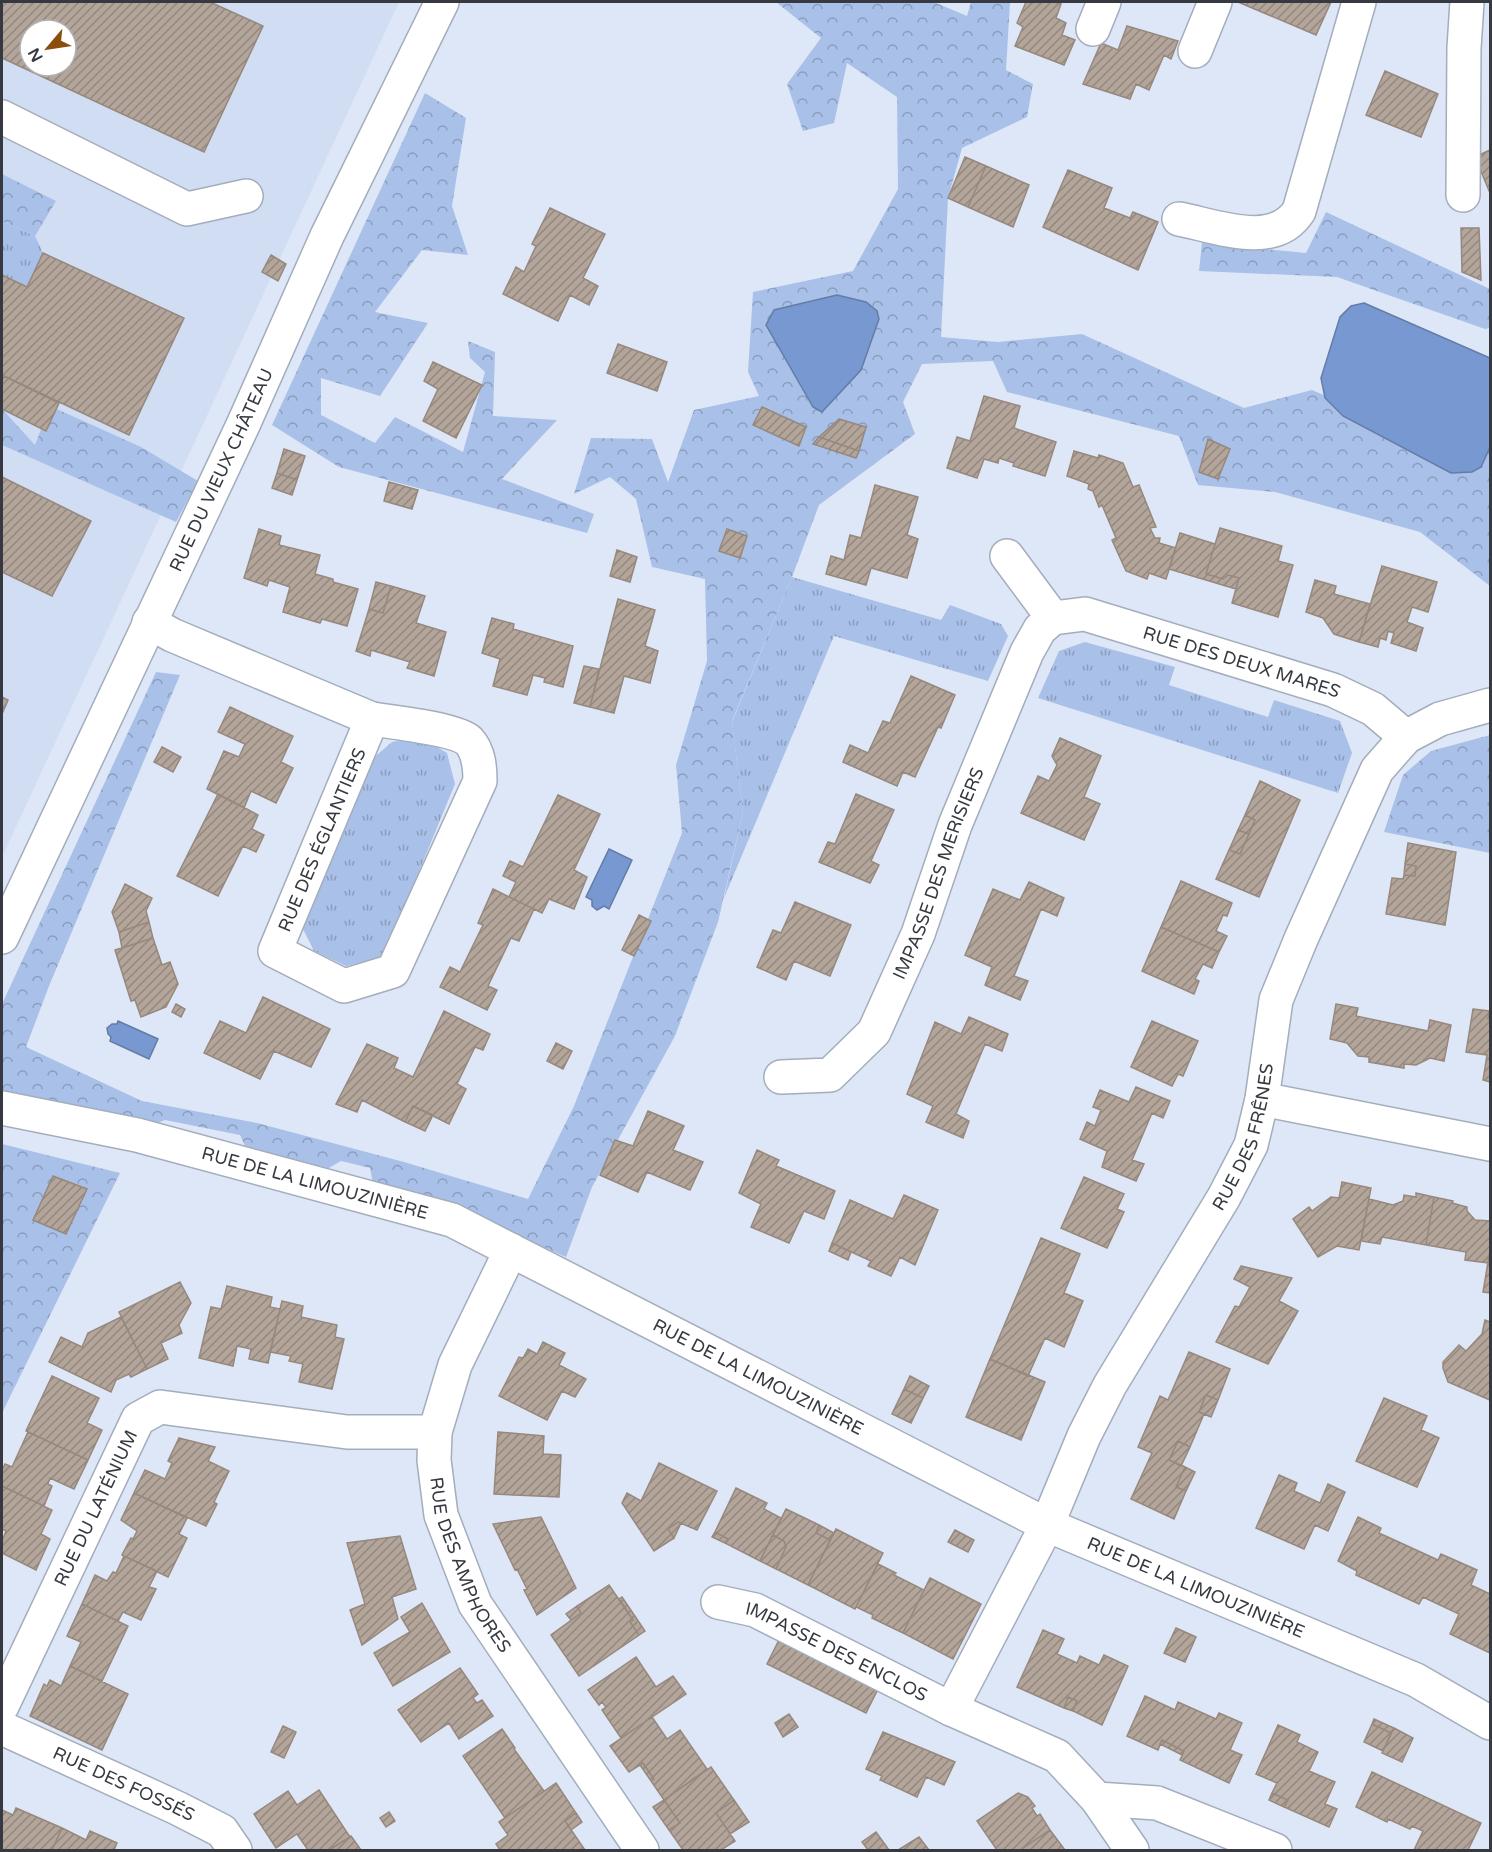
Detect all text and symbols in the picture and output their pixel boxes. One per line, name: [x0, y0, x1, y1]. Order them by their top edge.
north arrow: [18, 18, 78, 78]
text: N: [24, 44, 48, 65]
street label: RUE DU VIEUX CHÂTEAU: [165, 365, 278, 575]
street label: RUE DES DEUX MARES: [1140, 621, 1344, 703]
street label: RUE DES ÉGLANTIERS: [273, 745, 371, 935]
street label: IMPASSE DES MERISIERS: [888, 764, 989, 983]
street label: RUE DES FRÊNES: [1207, 1062, 1278, 1215]
street label: RUE DE LA LIMOUZINIÈRE: [199, 1142, 431, 1224]
street label: RUE DE LA LIMOUZINIÈRE: [649, 1314, 867, 1440]
street label: RUE DU LATÉNIUM: [49, 1427, 142, 1590]
street label: RUE DES AMPHORES: [425, 1476, 516, 1657]
street label: RUE DE LA LIMOUZINIÈRE: [1084, 1532, 1308, 1643]
street label: IMPASSE DES ENCLOS: [744, 1597, 931, 1706]
street label: RUE DES FOSSÉS: [50, 1742, 198, 1826]

